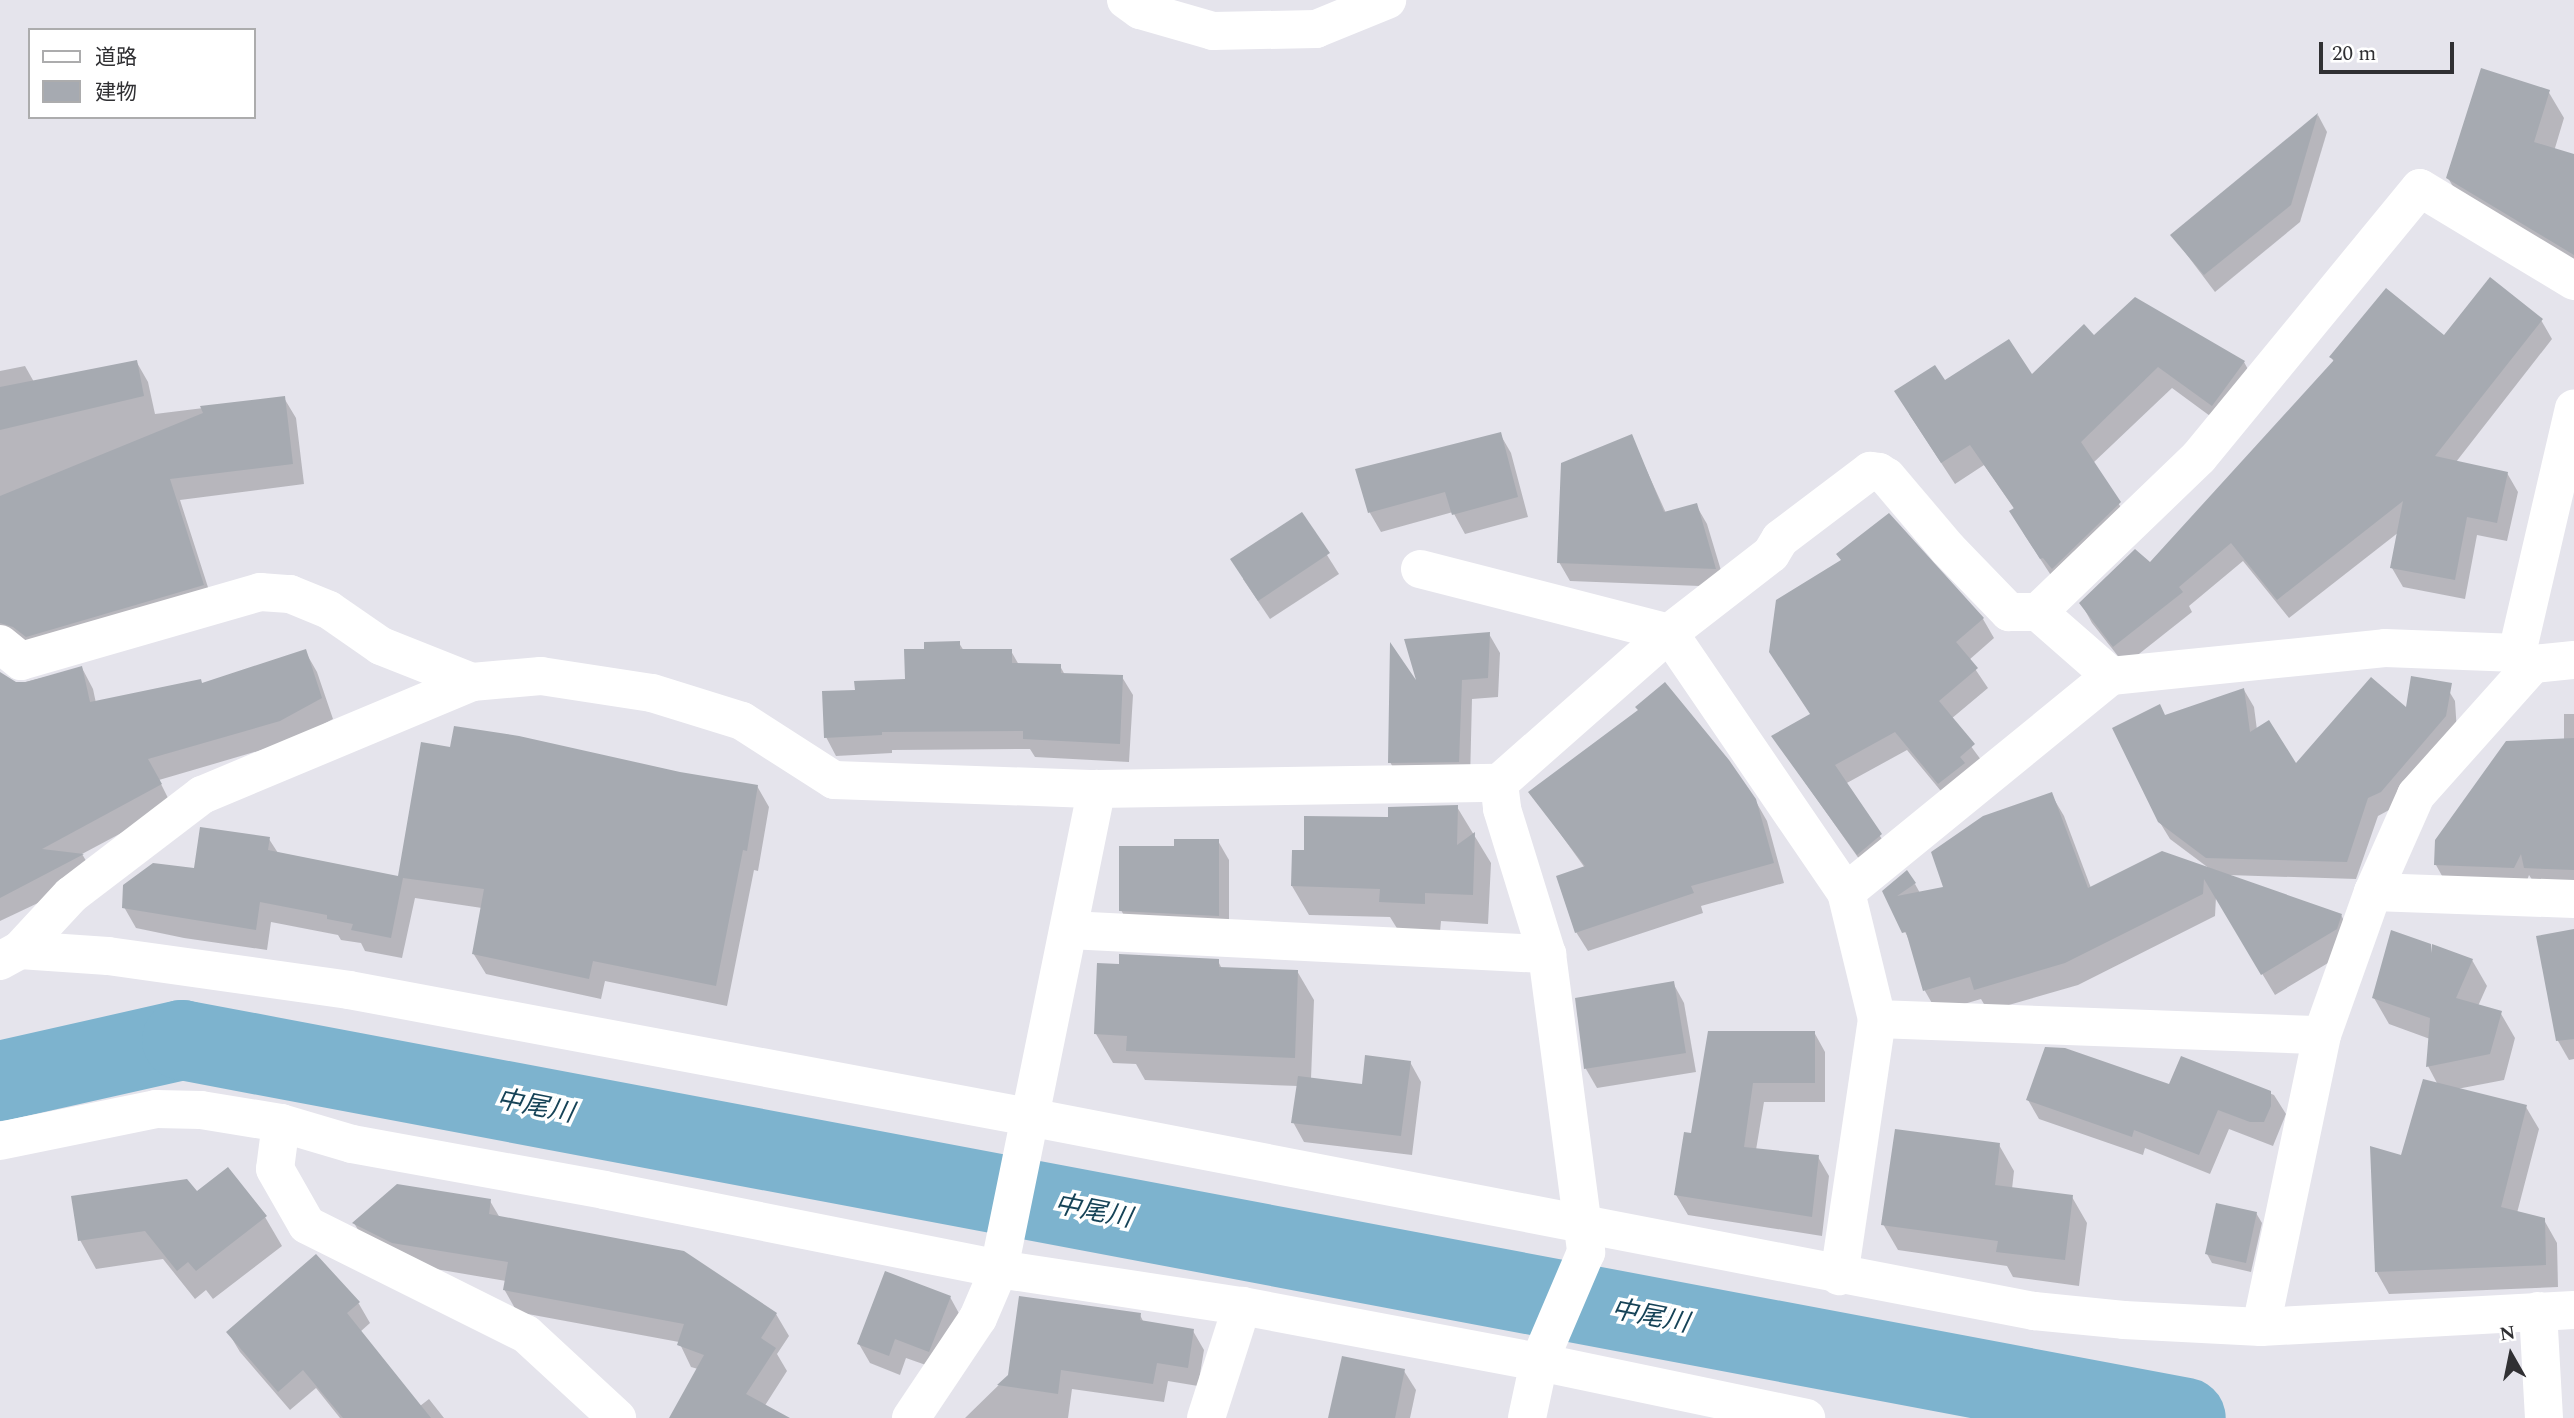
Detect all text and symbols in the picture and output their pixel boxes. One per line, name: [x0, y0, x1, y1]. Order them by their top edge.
legend: [28, 28, 256, 119]
scale bar: [2322, 28, 2457, 72]
text: 20 m: [2332, 38, 2376, 70]
text: 道路: [95, 42, 137, 74]
text: 建物: [95, 77, 137, 109]
water label: 中尾川: [494, 1084, 576, 1130]
water label: 中尾川: [1052, 1189, 1134, 1235]
water label: 中尾川: [1609, 1294, 1691, 1340]
text: N: [2498, 1318, 2518, 1349]
north arrow: [2476, 1320, 2546, 1390]

